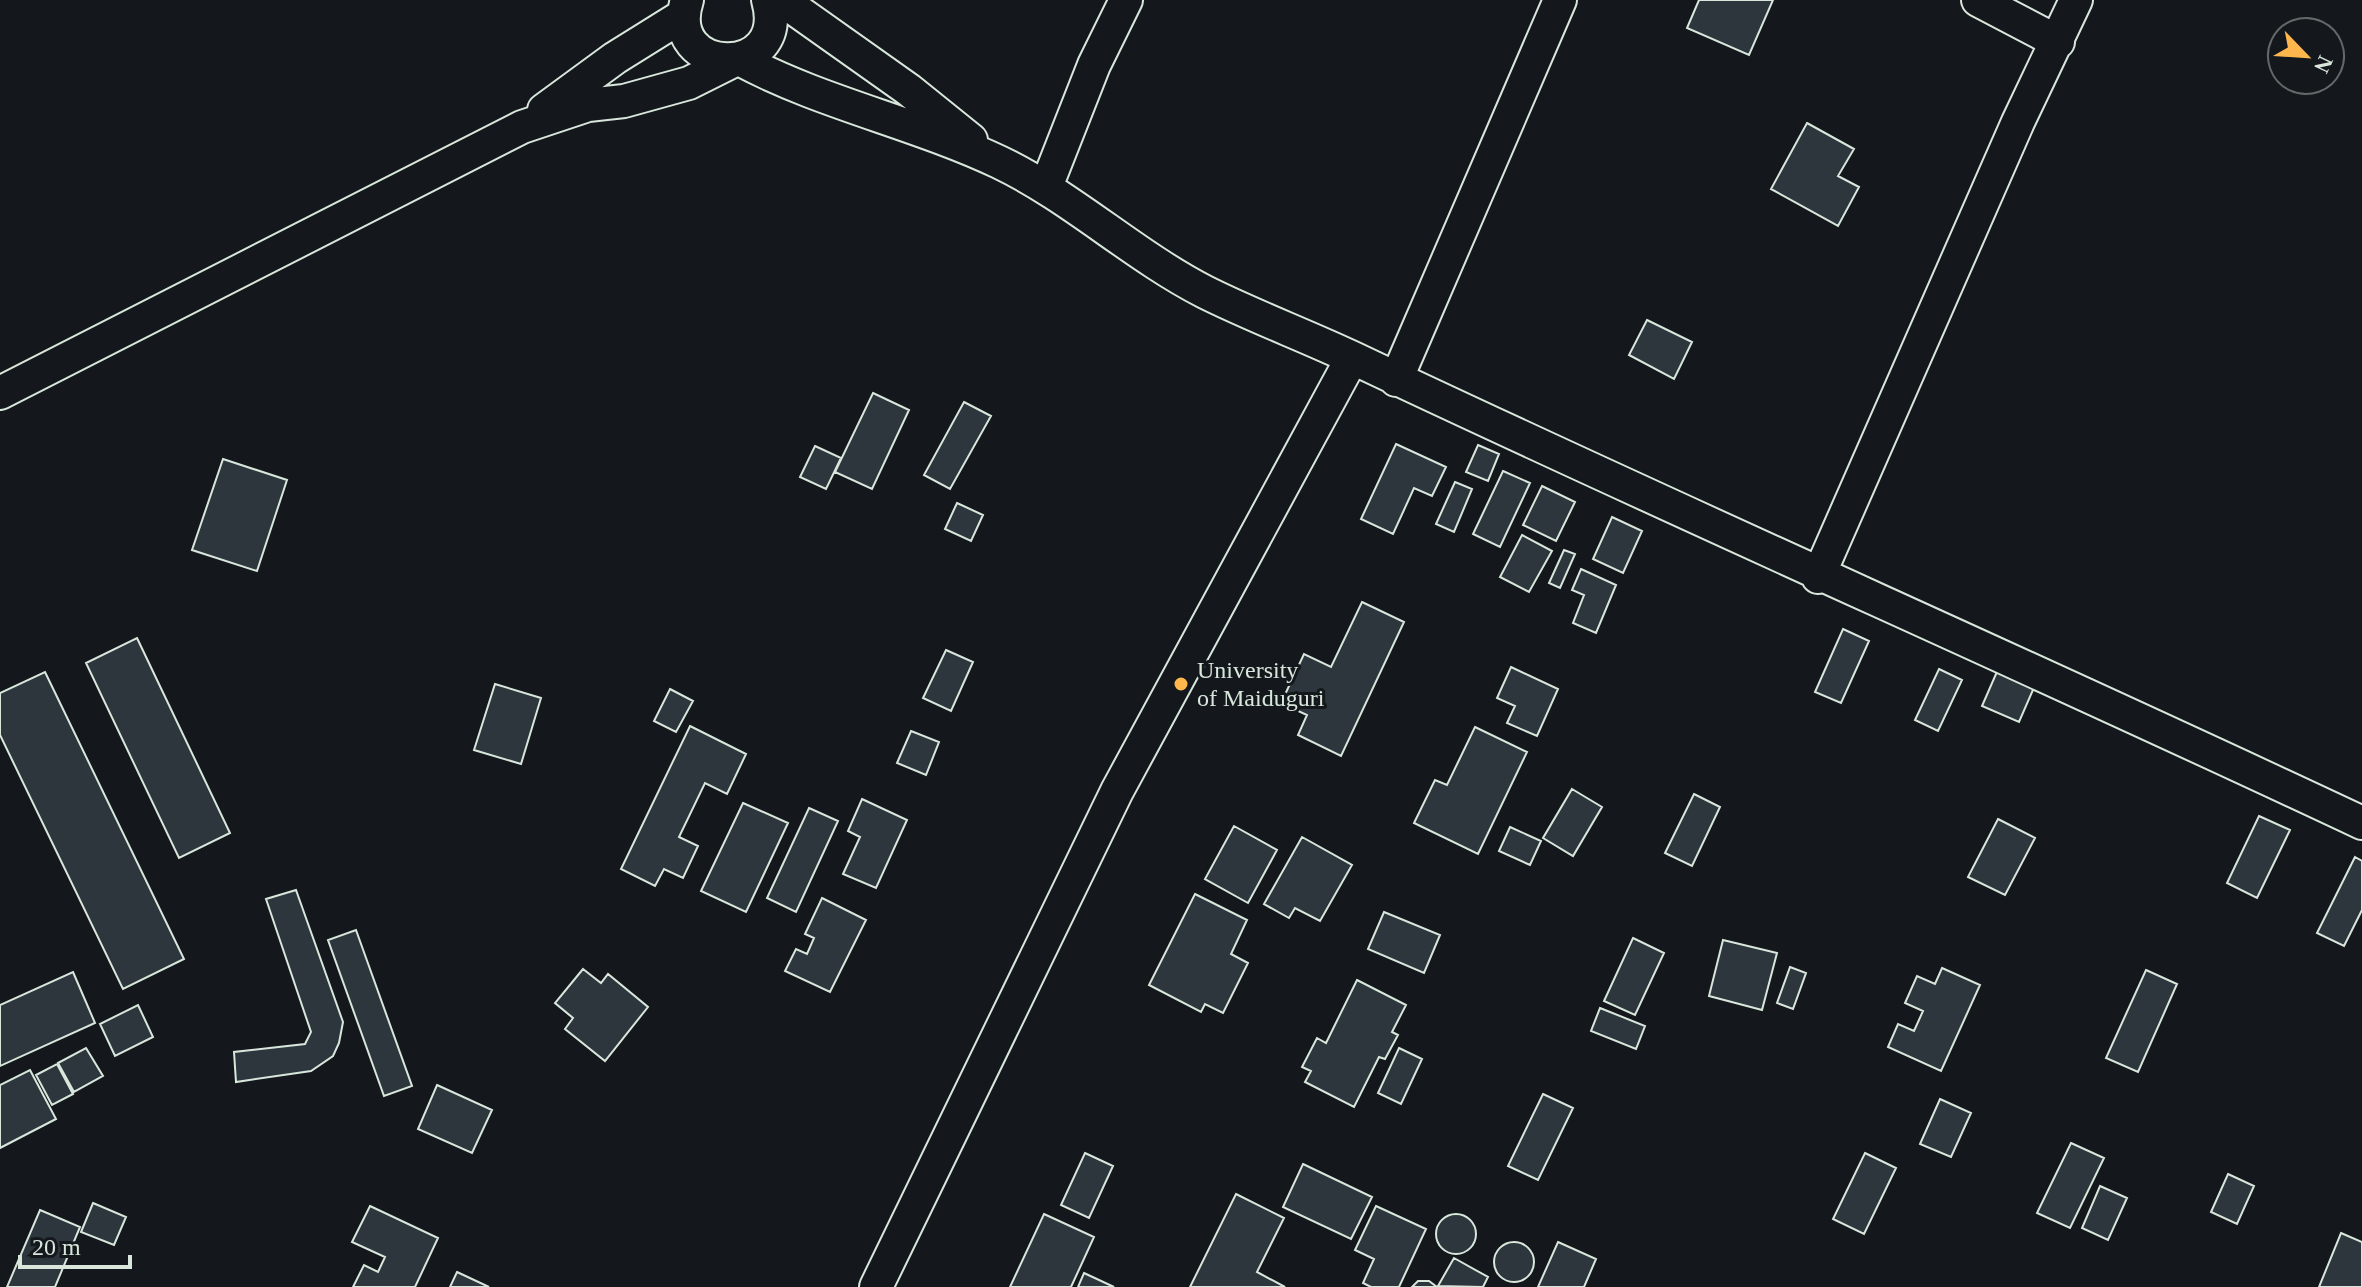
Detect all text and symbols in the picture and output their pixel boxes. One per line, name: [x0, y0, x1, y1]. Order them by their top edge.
north arrow: [2266, 16, 2346, 96]
text: N: [2309, 52, 2338, 77]
place label: University of Maiduguri: [1197, 657, 1325, 711]
marker: University of Maiduguri: [1172, 675, 1190, 693]
scale bar: [20, 1219, 130, 1269]
text: 20 m: [32, 1234, 81, 1260]

